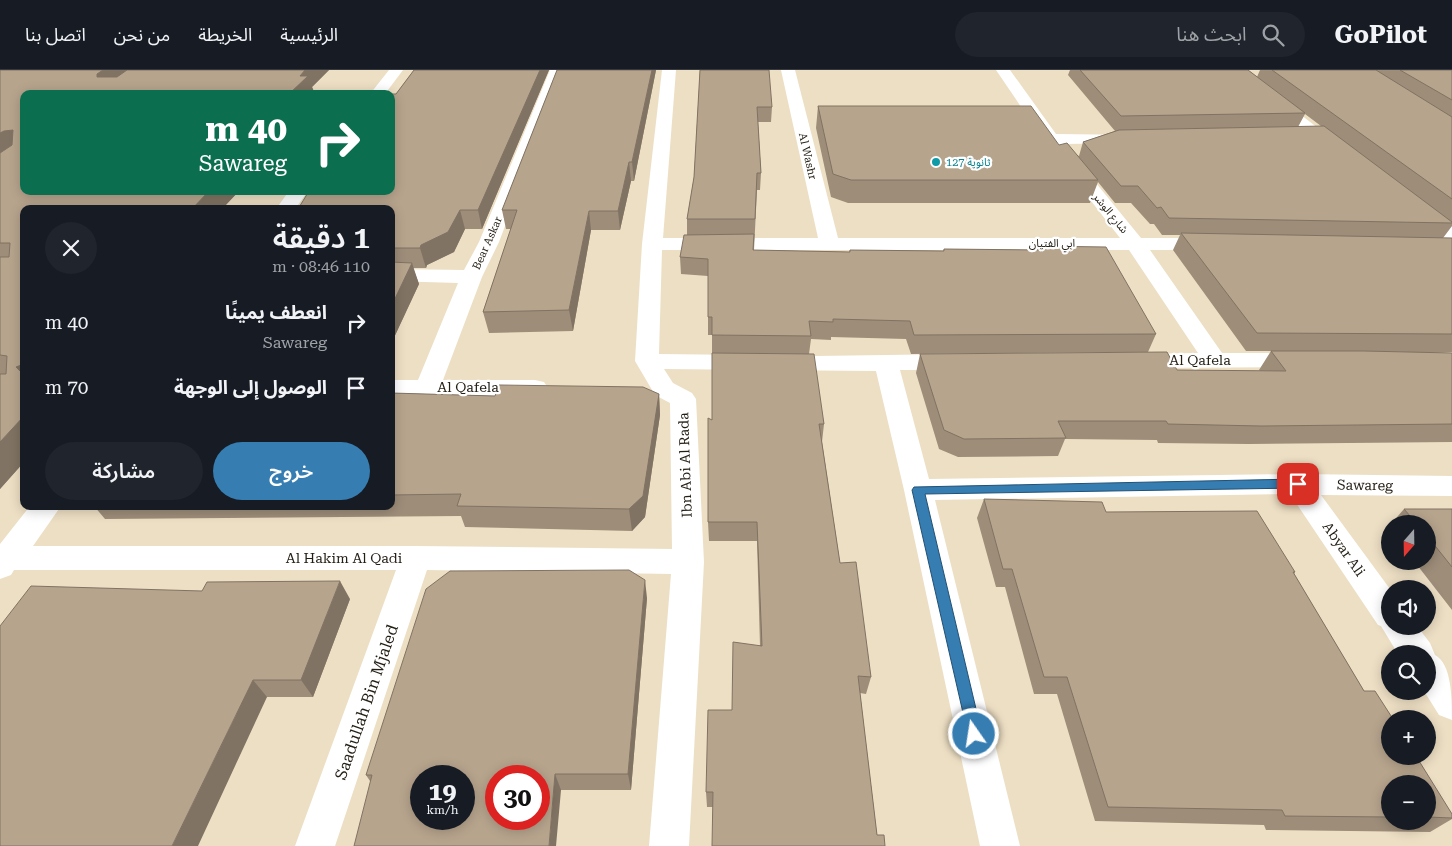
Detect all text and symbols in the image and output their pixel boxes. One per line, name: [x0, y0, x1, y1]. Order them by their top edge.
search box: [955, 12, 1305, 57]
icon: search: [1259, 21, 1287, 49]
text: GoPilot: [1335, 21, 1427, 49]
text: ابحث هنا: [1176, 23, 1247, 46]
text: اتصل بنا: [25, 24, 86, 45]
text: من نحن: [114, 24, 170, 45]
text: الخريطة: [198, 24, 252, 45]
text: الرئيسية: [280, 24, 338, 45]
text: 40 m: [205, 109, 287, 150]
icon: right: [305, 110, 370, 175]
street label: Al Washr: [796, 131, 819, 181]
text: Sawareg: [199, 151, 287, 176]
marker: ثانوية 127: [930, 156, 942, 168]
place label: ثانوية 127: [946, 156, 991, 169]
street label: شارع الوشر: [1089, 190, 1131, 237]
street label: Bear Askar: [470, 214, 505, 272]
text: 1 دقيقة: [273, 220, 370, 255]
button: close: [45, 222, 97, 274]
street label: ابي الفتيان: [1029, 237, 1075, 253]
text: 110 m · 08:46: [272, 257, 370, 276]
text: انعطف يمينًا: [225, 301, 327, 324]
icon: right: [342, 309, 370, 337]
text: 40 m: [45, 311, 88, 334]
text: Sawareg: [263, 333, 327, 352]
street label: Al Qafela: [1169, 352, 1231, 368]
icon: arrive: [342, 374, 370, 402]
text: 70 m: [45, 376, 88, 399]
text: الوصول إلى الوجهة: [174, 376, 327, 399]
street label: Al Qafela: [437, 379, 499, 395]
street label: Ibn Abi Al Rada: [675, 412, 695, 518]
button: مشاركة: [45, 442, 203, 500]
button: خروج: [213, 442, 370, 500]
pin: [1277, 463, 1319, 505]
icon: arrive: [1284, 470, 1312, 498]
street label: Sawareg: [1337, 477, 1393, 493]
north arrow: [1381, 515, 1436, 570]
map controls: [1381, 515, 1436, 830]
street label: Abyar Ali: [1320, 519, 1369, 580]
street label: Al Hakim Al Qadi: [286, 550, 403, 566]
button: sound: [1381, 580, 1436, 635]
street label: Saadullah Bin Mjaled: [331, 622, 402, 782]
button: search: [1381, 645, 1436, 700]
position arrow: [947, 707, 999, 759]
button: +: [1381, 710, 1436, 765]
speed limit sign: 30: [485, 765, 550, 830]
button: −: [1381, 775, 1436, 830]
text: 19: [428, 777, 457, 806]
text: km/h: [426, 803, 459, 817]

